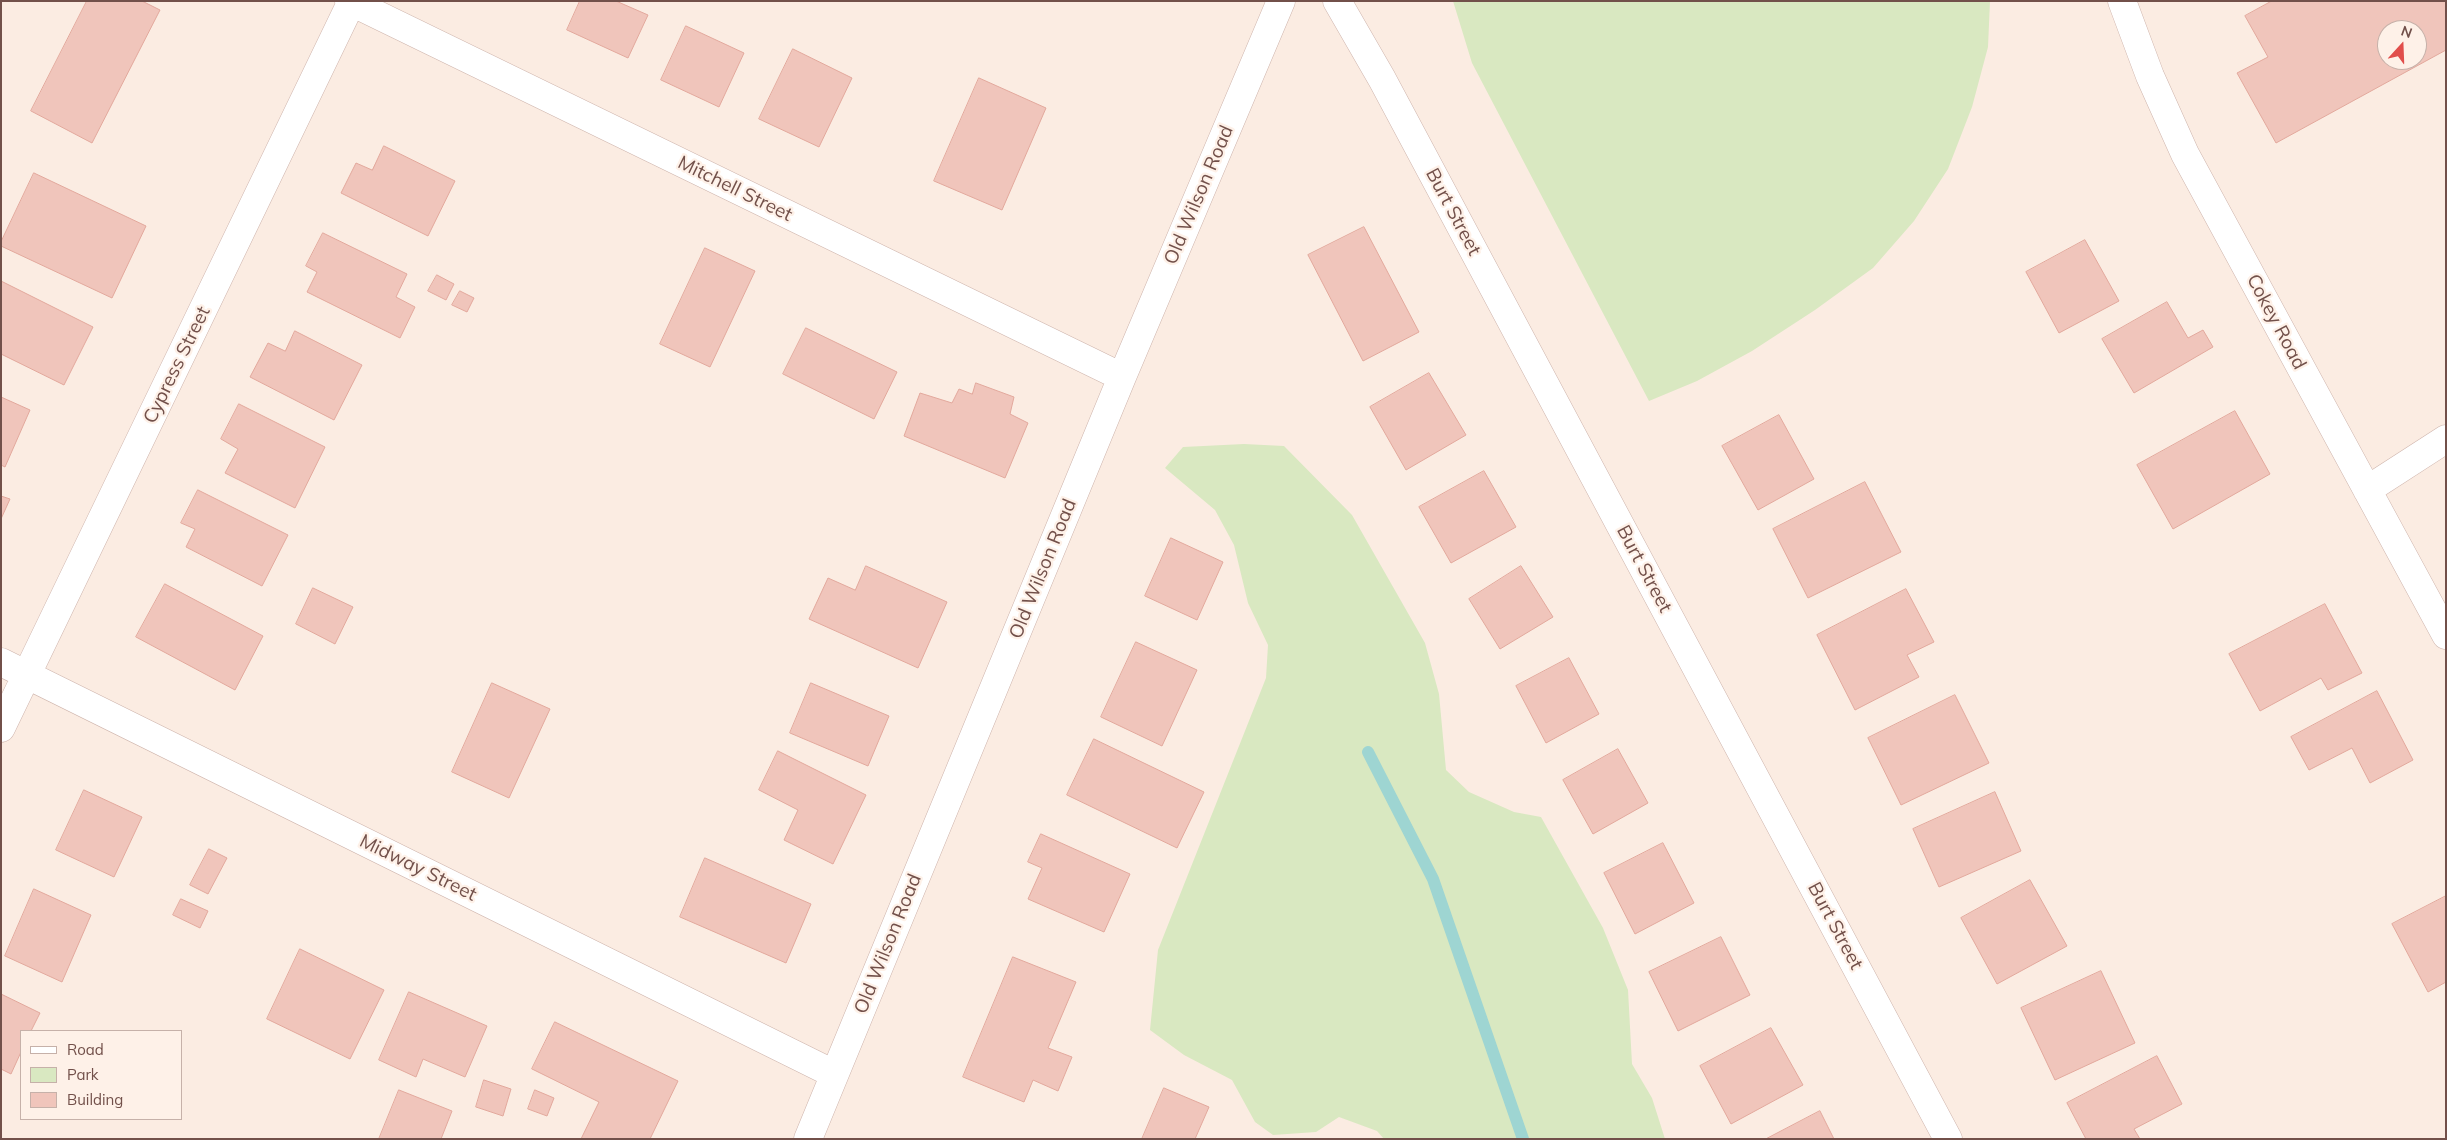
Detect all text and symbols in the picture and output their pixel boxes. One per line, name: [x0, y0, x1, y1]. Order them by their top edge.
north arrow: [2377, 20, 2427, 70]
text: N: [2399, 22, 2415, 42]
street label: Old Wilson Road: [1159, 122, 1239, 268]
street label: Mitchell Street: [674, 151, 796, 227]
street label: Burt Street: [1421, 165, 1485, 259]
street label: Cokey Road: [2241, 270, 2311, 374]
street label: Cypress Street: [139, 303, 215, 427]
street label: Old Wilson Road: [1005, 496, 1081, 642]
street label: Burt Street: [1612, 522, 1676, 616]
street label: Midway Street: [356, 830, 480, 906]
street label: Old Wilson Road: [850, 871, 926, 1017]
street label: Burt Street: [1803, 879, 1867, 973]
legend: [20, 1030, 182, 1120]
text: Road: [67, 1040, 104, 1059]
text: Park: [67, 1065, 99, 1084]
text: Building: [67, 1090, 123, 1109]

